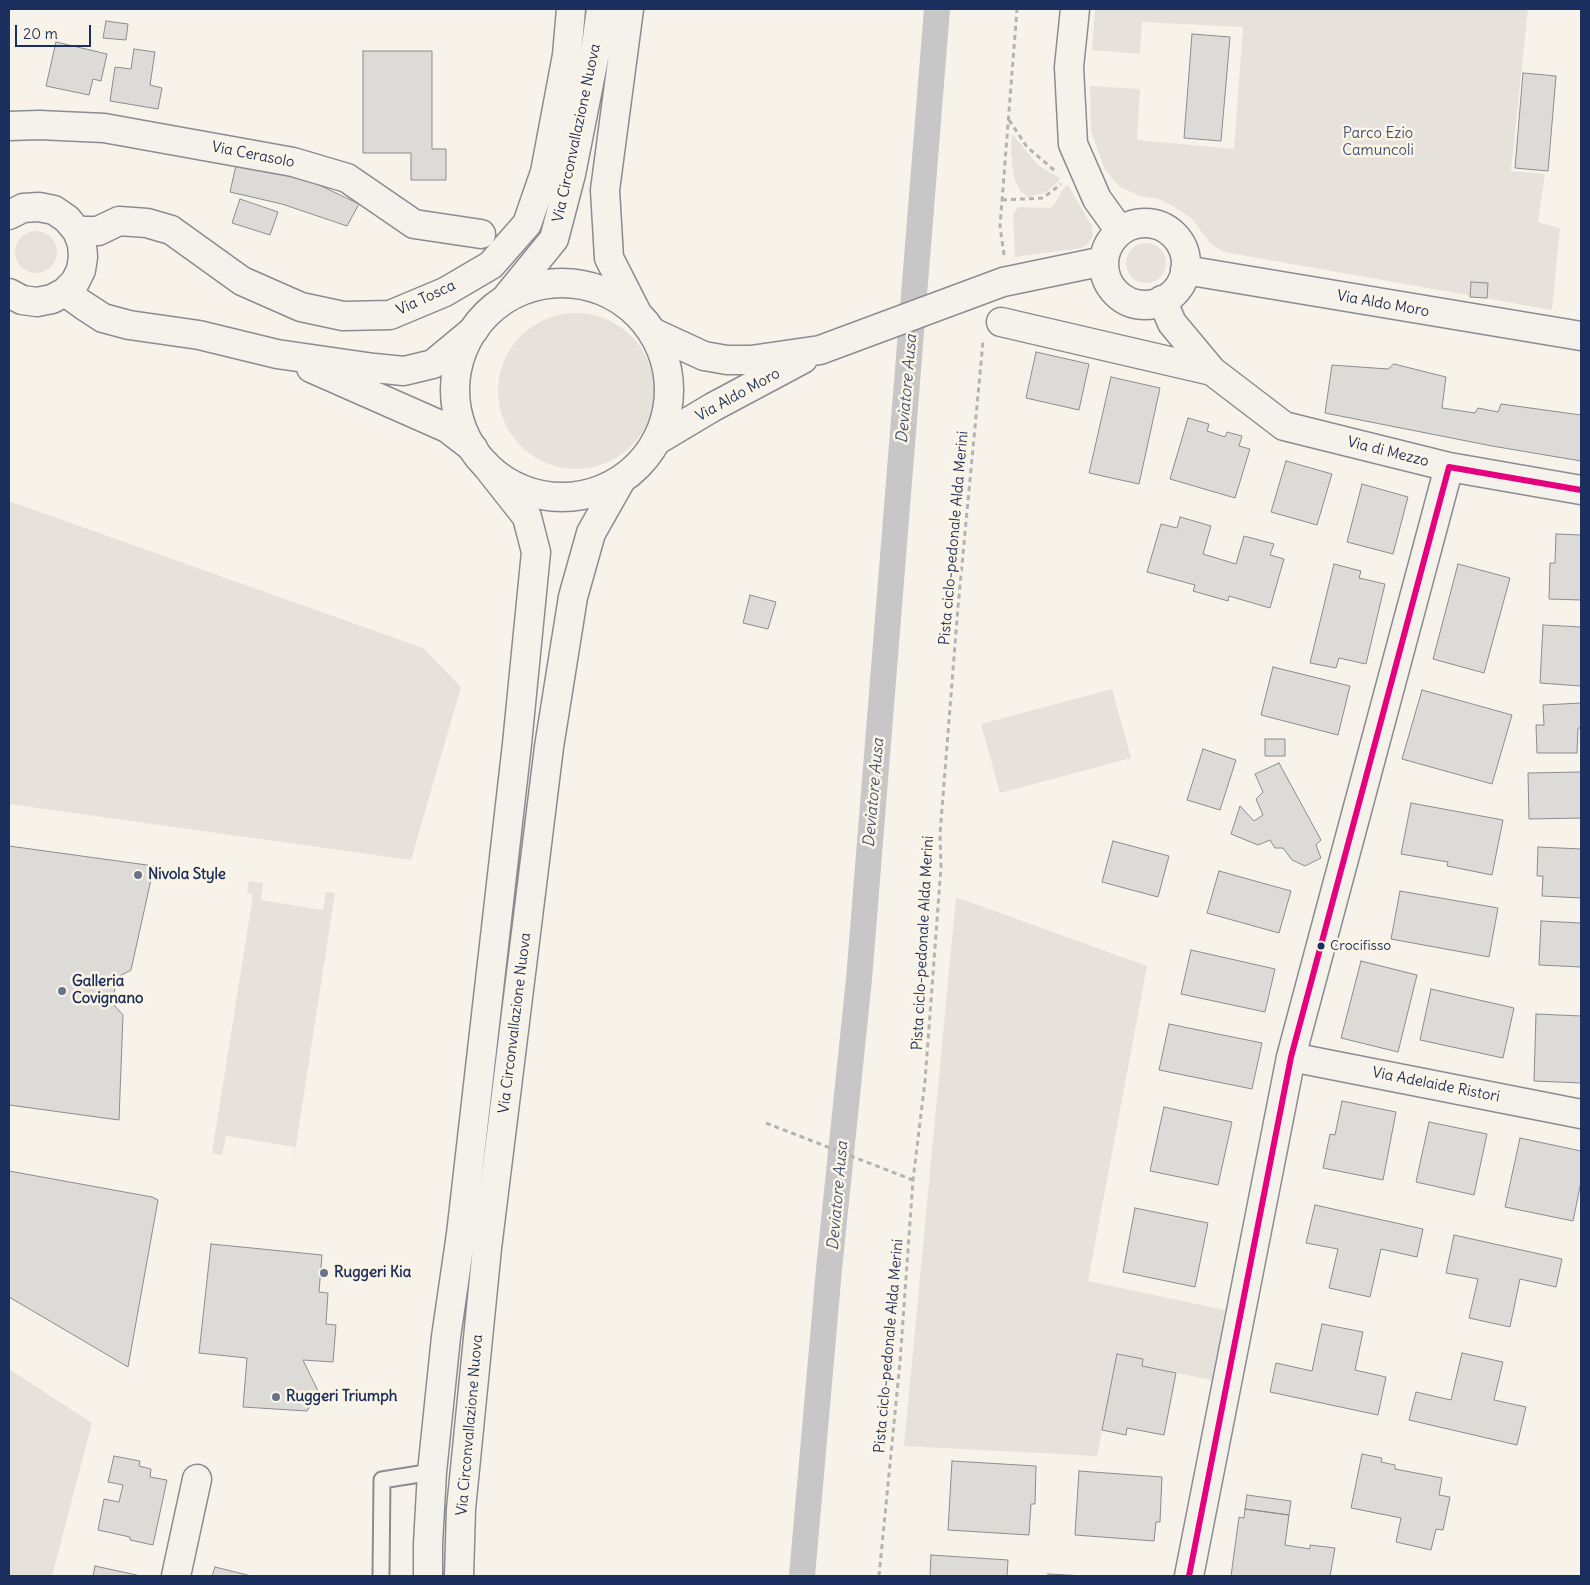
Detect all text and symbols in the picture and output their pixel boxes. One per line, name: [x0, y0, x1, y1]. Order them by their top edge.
scale bar: [18, 15, 94, 47]
text: 20 m: [23, 24, 58, 43]
street label: Via Circonvallazione Nuova: [549, 42, 605, 224]
park label: Parco Ezio Camuncoli: [1342, 125, 1414, 160]
street label: Via Cerasolo: [210, 138, 296, 172]
street label: Via Tosca: [394, 277, 458, 319]
street label: Via Aldo Moro: [1335, 287, 1431, 321]
water label: Deviatore Ausa: [893, 334, 921, 444]
street label: Via Aldo Moro: [693, 364, 783, 426]
street label: Pista ciclo-pedonale Alda Merini: [936, 430, 972, 646]
street label: Via di Mezzo: [1345, 433, 1431, 471]
water label: Deviatore Ausa: [860, 738, 888, 848]
street label: Pista ciclo-pedonale Alda Merini: [908, 835, 938, 1051]
place label: Nivola Style: [148, 866, 226, 884]
marker: Nivola Style: [132, 869, 144, 881]
street label: Via Circonvallazione Nuova: [495, 932, 535, 1114]
place label: Crocifisso: [1330, 938, 1391, 954]
marker: Crocifisso: [1316, 941, 1326, 951]
place label: Galleria Covignano: [72, 973, 144, 1008]
marker: Galleria Covignano: [56, 985, 68, 997]
street label: Via Adelaide Ristori: [1371, 1064, 1501, 1106]
water label: Deviatore Ausa: [824, 1141, 852, 1251]
street label: Pista ciclo-pedonale Alda Merini: [871, 1238, 907, 1454]
place label: Ruggeri Kia: [334, 1264, 411, 1282]
marker: Ruggeri Kia: [318, 1267, 330, 1279]
street label: Via Circonvallazione Nuova: [453, 1334, 487, 1516]
place label: Ruggeri Triumph: [286, 1388, 397, 1406]
marker: Ruggeri Triumph: [270, 1391, 282, 1403]

